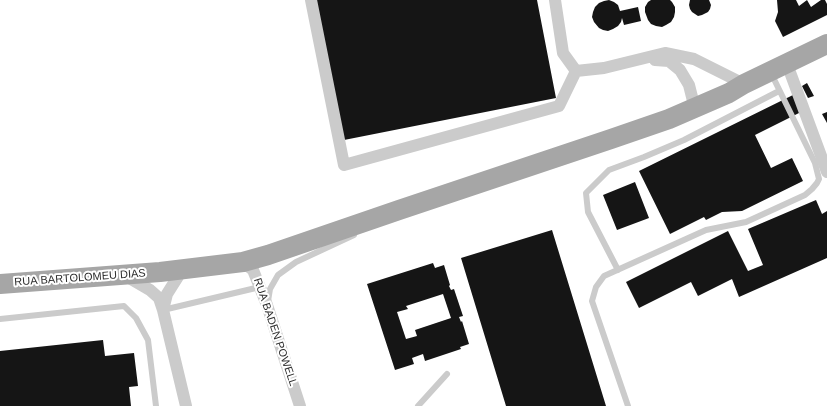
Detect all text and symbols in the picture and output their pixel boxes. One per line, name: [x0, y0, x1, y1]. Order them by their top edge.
street label: RUA BARTOLOMEU DIAS: [14, 267, 146, 289]
street label: RUA BADEN POWELL: [250, 276, 300, 388]

